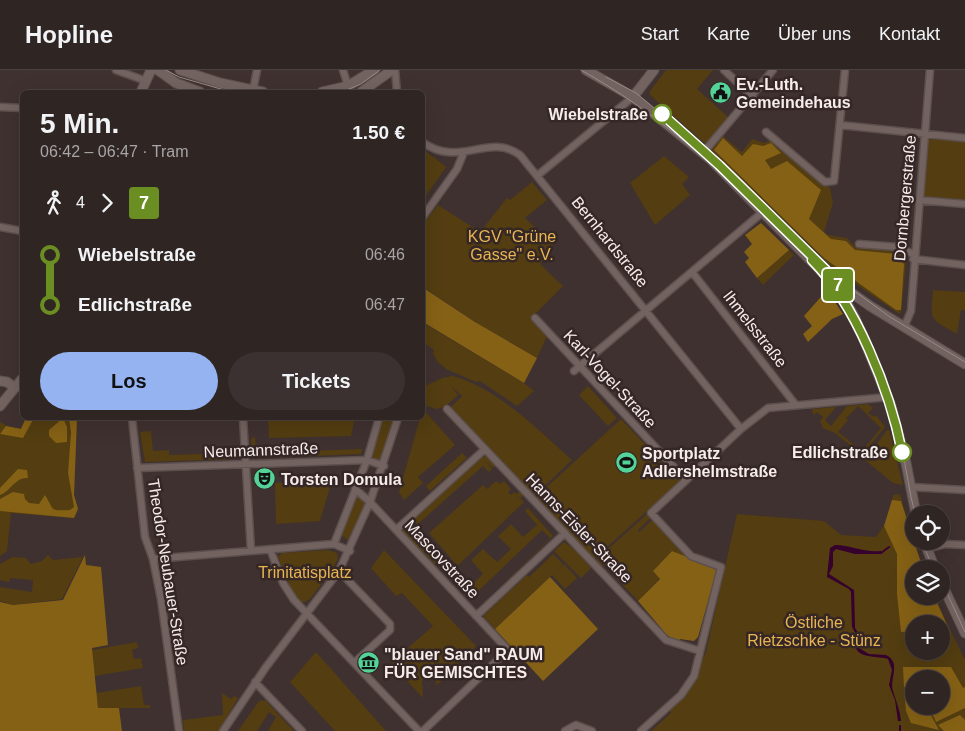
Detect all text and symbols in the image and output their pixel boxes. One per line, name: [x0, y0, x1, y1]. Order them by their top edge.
text: Hopline: [25, 21, 113, 48]
text: Start: [641, 24, 679, 44]
text: Karte: [707, 24, 750, 44]
text: Über uns: [778, 24, 851, 44]
text: Kontakt: [879, 24, 940, 44]
place label: Ev.-Luth. Gemeindehaus: [736, 76, 851, 111]
public building icon: Ev.-Luth. Gemeindehaus: [708, 81, 732, 105]
marker: Wiebelstraße: [652, 104, 672, 124]
place label: Wiebelstraße: [549, 106, 648, 123]
text: 5 Min.: [40, 108, 119, 139]
text: 1.50 €: [352, 122, 405, 143]
street label: Dornbergerstraße: [891, 134, 919, 262]
text: 06:42 – 06:47 · Tram: [40, 143, 189, 160]
icon: walk: [40, 189, 68, 217]
icon: forward: [93, 189, 121, 217]
text: 7: [139, 193, 149, 213]
street label: Bernhardstraße: [568, 193, 652, 291]
text: 4: [76, 194, 85, 211]
park label: KGV "Grüne Gasse" e.V.: [468, 228, 556, 263]
text: Wiebelstraße: [78, 244, 196, 265]
text: 06:46: [365, 246, 405, 263]
line badge: 7: [822, 269, 854, 301]
text: 7: [833, 275, 843, 295]
street label: Ihmelsstraße: [720, 287, 790, 371]
text: Edlichstraße: [78, 294, 192, 315]
text: 06:47: [365, 296, 405, 313]
street label: Karl-Vogel-Straße: [560, 327, 660, 431]
button: Los: [40, 352, 218, 410]
button: Tickets: [228, 352, 405, 410]
street label: Neumannstraße: [203, 439, 319, 460]
marker: Edlichstraße: [892, 442, 912, 462]
place label: Edlichstraße: [792, 444, 888, 461]
place label: Sportplatz Adlershelmstraße: [642, 445, 777, 480]
sports icon: Sportplatz Adlershelmstraße: [614, 450, 638, 474]
theatre icon: Torsten Domula: [253, 467, 277, 491]
street label: Hanns-Eisler-Straße: [523, 470, 636, 586]
place label: Torsten Domula: [281, 471, 402, 488]
street label: Theodor-Neubauer-Straße: [145, 478, 191, 667]
map controls: [905, 505, 950, 715]
button: locate: [905, 505, 950, 550]
street label: Mascovstraße: [402, 516, 483, 602]
button: layers: [905, 560, 950, 605]
park label: Trinitatisplatz: [258, 564, 352, 581]
park label: Östliche Rietzschke - Stünz: [747, 614, 881, 649]
button: +: [905, 615, 950, 660]
place label: "blauer Sand" RAUM FÜR GEMISCHTES: [384, 646, 543, 681]
museum icon: "blauer Sand" RAUM FÜR GEMISCHTES: [356, 651, 380, 675]
button: −: [905, 670, 950, 715]

